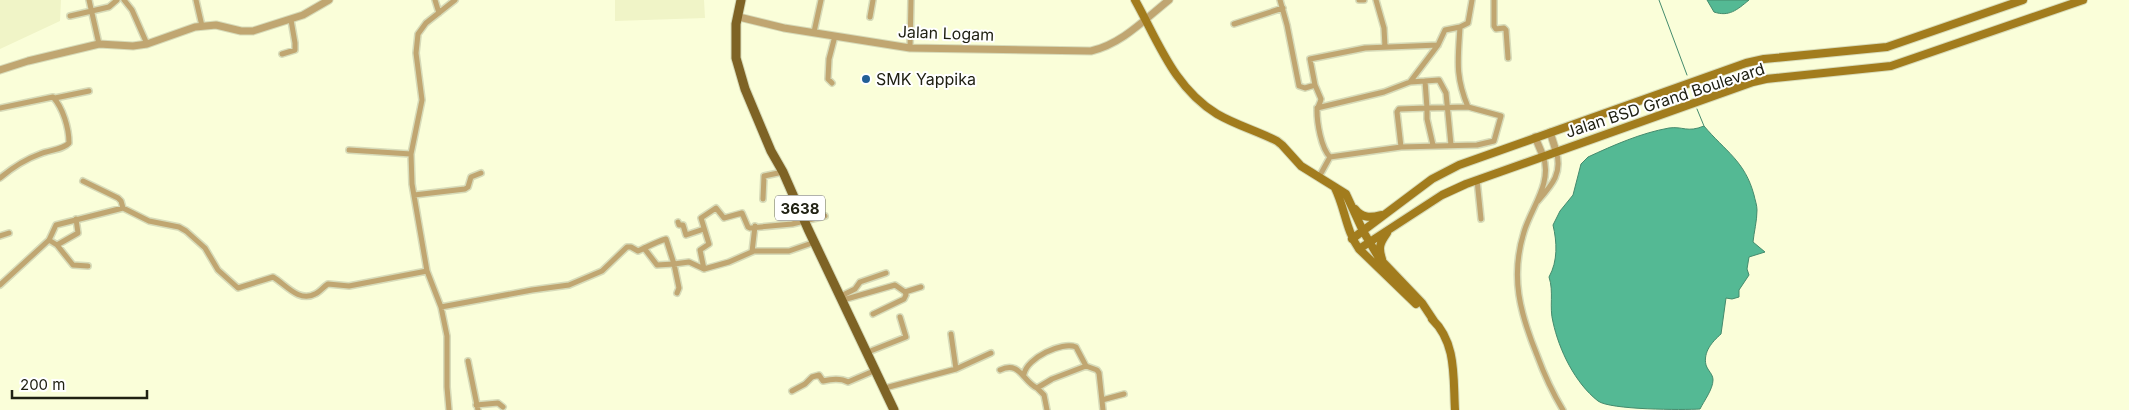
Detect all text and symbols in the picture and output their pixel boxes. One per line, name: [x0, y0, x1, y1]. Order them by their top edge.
street label: Jalan Logam: [897, 21, 995, 45]
street label: Jalan BSD Grand Boulevard: [1563, 58, 1767, 142]
place label: SMK Yappika: [876, 69, 976, 89]
marker: SMK Yappika: [860, 73, 872, 85]
road number: 3638: [775, 196, 825, 220]
scale bar: [12, 368, 148, 400]
text: 200 m: [20, 375, 65, 394]

